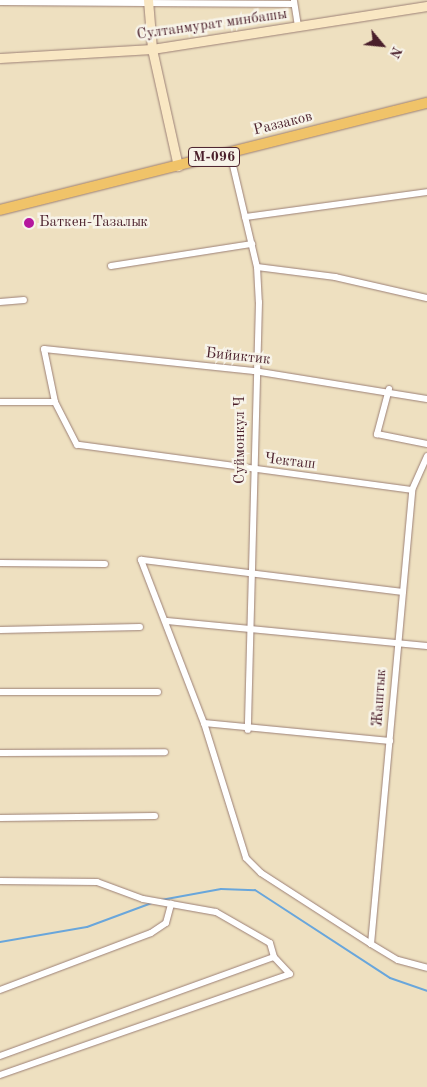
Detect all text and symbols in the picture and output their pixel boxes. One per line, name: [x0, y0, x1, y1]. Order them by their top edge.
street label: Султанмурат минбашы: [136, 6, 288, 44]
north arrow: [357, 20, 407, 70]
text: N: [387, 44, 404, 60]
street label: Раззаков: [252, 108, 314, 140]
road number: М-096: [188, 146, 240, 168]
place label: Баткен-Тазалык: [39, 214, 148, 232]
marker: Баткен-Тазалык: [23, 217, 35, 229]
street label: Бийиктик: [205, 345, 271, 369]
street label: Суймонкул Ч: [232, 396, 250, 484]
street label: Чекташ: [263, 450, 317, 474]
street label: Жаштык: [369, 669, 391, 727]

